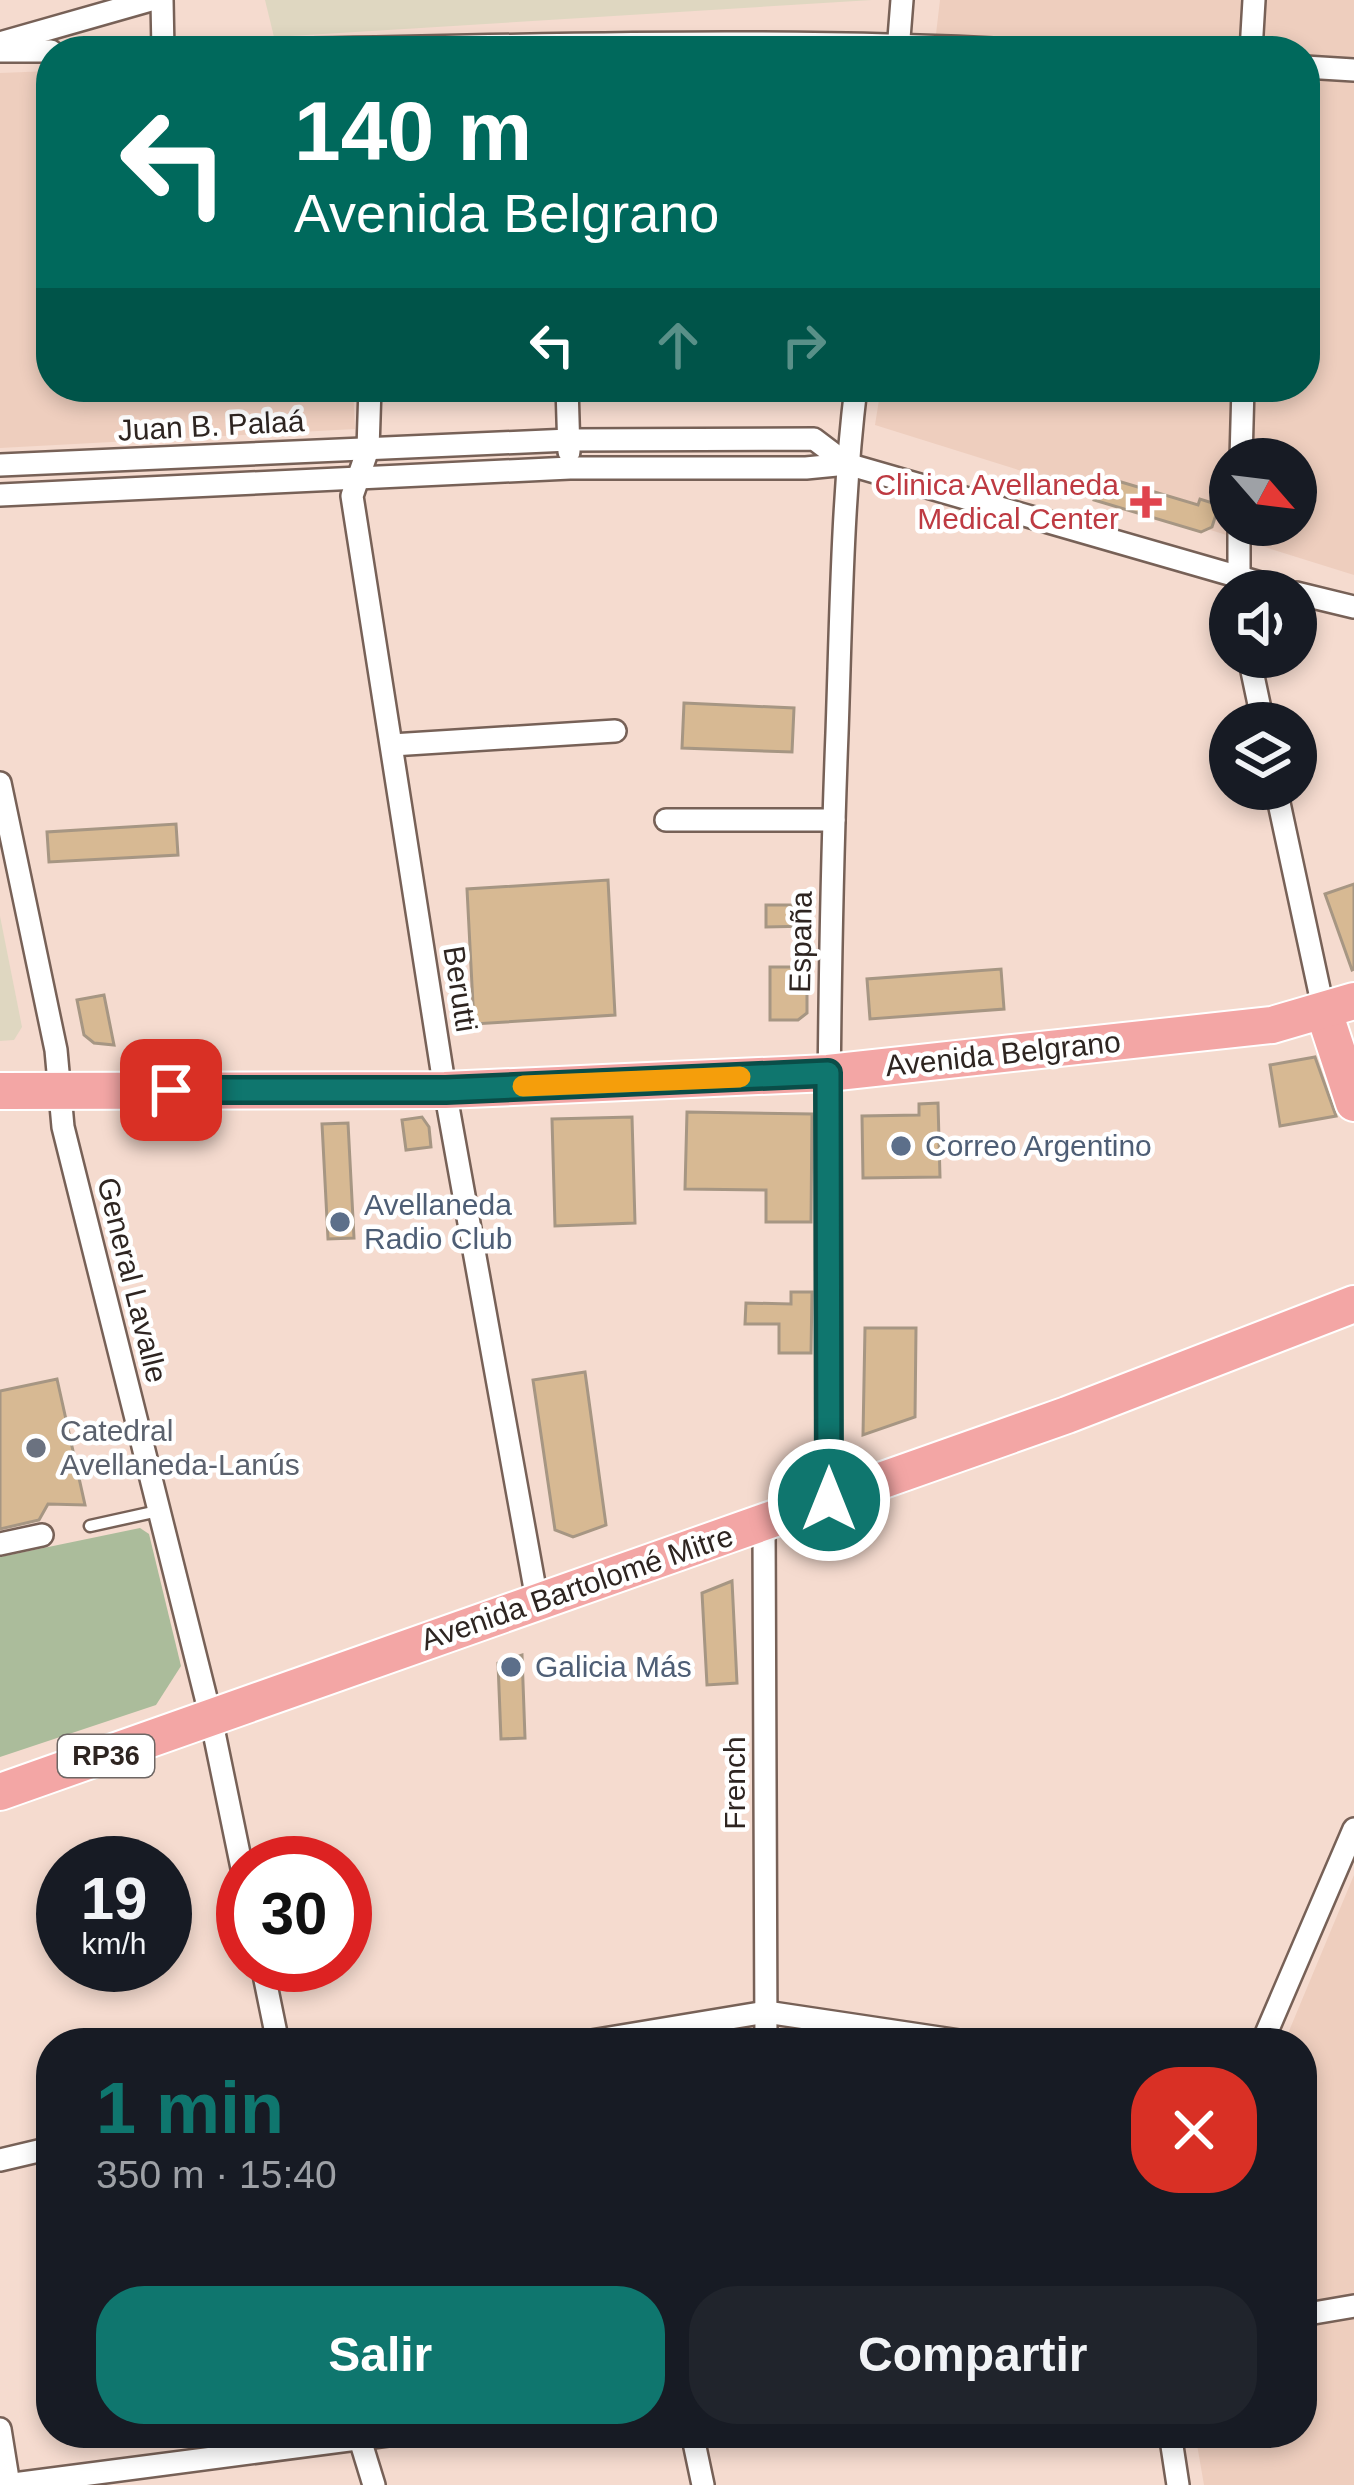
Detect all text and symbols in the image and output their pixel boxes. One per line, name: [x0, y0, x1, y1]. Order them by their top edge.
icon: left: [96, 84, 252, 240]
text: 140 m: [294, 84, 532, 178]
text: Avenida Belgrano: [294, 183, 719, 243]
icon: left: [519, 312, 585, 378]
icon: ahead: [645, 312, 711, 378]
icon: right: [771, 312, 837, 378]
street label: Juan B. Palaá: [117, 404, 305, 447]
north arrow: [1209, 438, 1317, 546]
map controls: [1209, 438, 1317, 810]
place label: Clinica Avellaneda Medical Center: [874, 468, 1119, 535]
marker: Clinica Avellaneda Medical Center: [1130, 486, 1162, 518]
button: sound: [1209, 570, 1317, 678]
button: layers: [1209, 702, 1317, 810]
street label: España: [783, 891, 818, 993]
street label: Berutti: [437, 944, 484, 1034]
street label: Avenida Belgrano: [884, 1025, 1122, 1082]
pin: [120, 1039, 222, 1141]
icon: arrive: [138, 1057, 204, 1123]
place label: Correo Argentino: [925, 1129, 1152, 1162]
marker: Correo Argentino: [888, 1133, 914, 1159]
street label: General Lavalle: [91, 1174, 174, 1386]
place label: Avellaneda Radio Club: [364, 1188, 512, 1255]
marker: Avellaneda Radio Club: [327, 1209, 353, 1235]
place label: Catedral Avellaneda-Lanús: [60, 1414, 300, 1481]
marker: Catedral Avellaneda-Lanús: [23, 1435, 49, 1461]
position arrow: [766, 1437, 892, 1563]
street label: Avenida Bartolomé Mitre: [416, 1519, 737, 1657]
place label: Galicia Más: [535, 1650, 692, 1683]
marker: Galicia Más: [498, 1654, 524, 1680]
road number: RP36: [58, 1735, 154, 1777]
street label: French: [718, 1736, 751, 1830]
speed limit sign: 30: [216, 1836, 372, 1992]
text: 19: [81, 1865, 147, 1932]
text: km/h: [81, 1927, 147, 1960]
button: close: [1131, 2067, 1257, 2193]
text: 1 min: [96, 2068, 284, 2148]
text: 350 m · 15:40: [96, 2153, 337, 2196]
button: Salir: [96, 2286, 665, 2424]
button: Compartir: [689, 2286, 1257, 2424]

